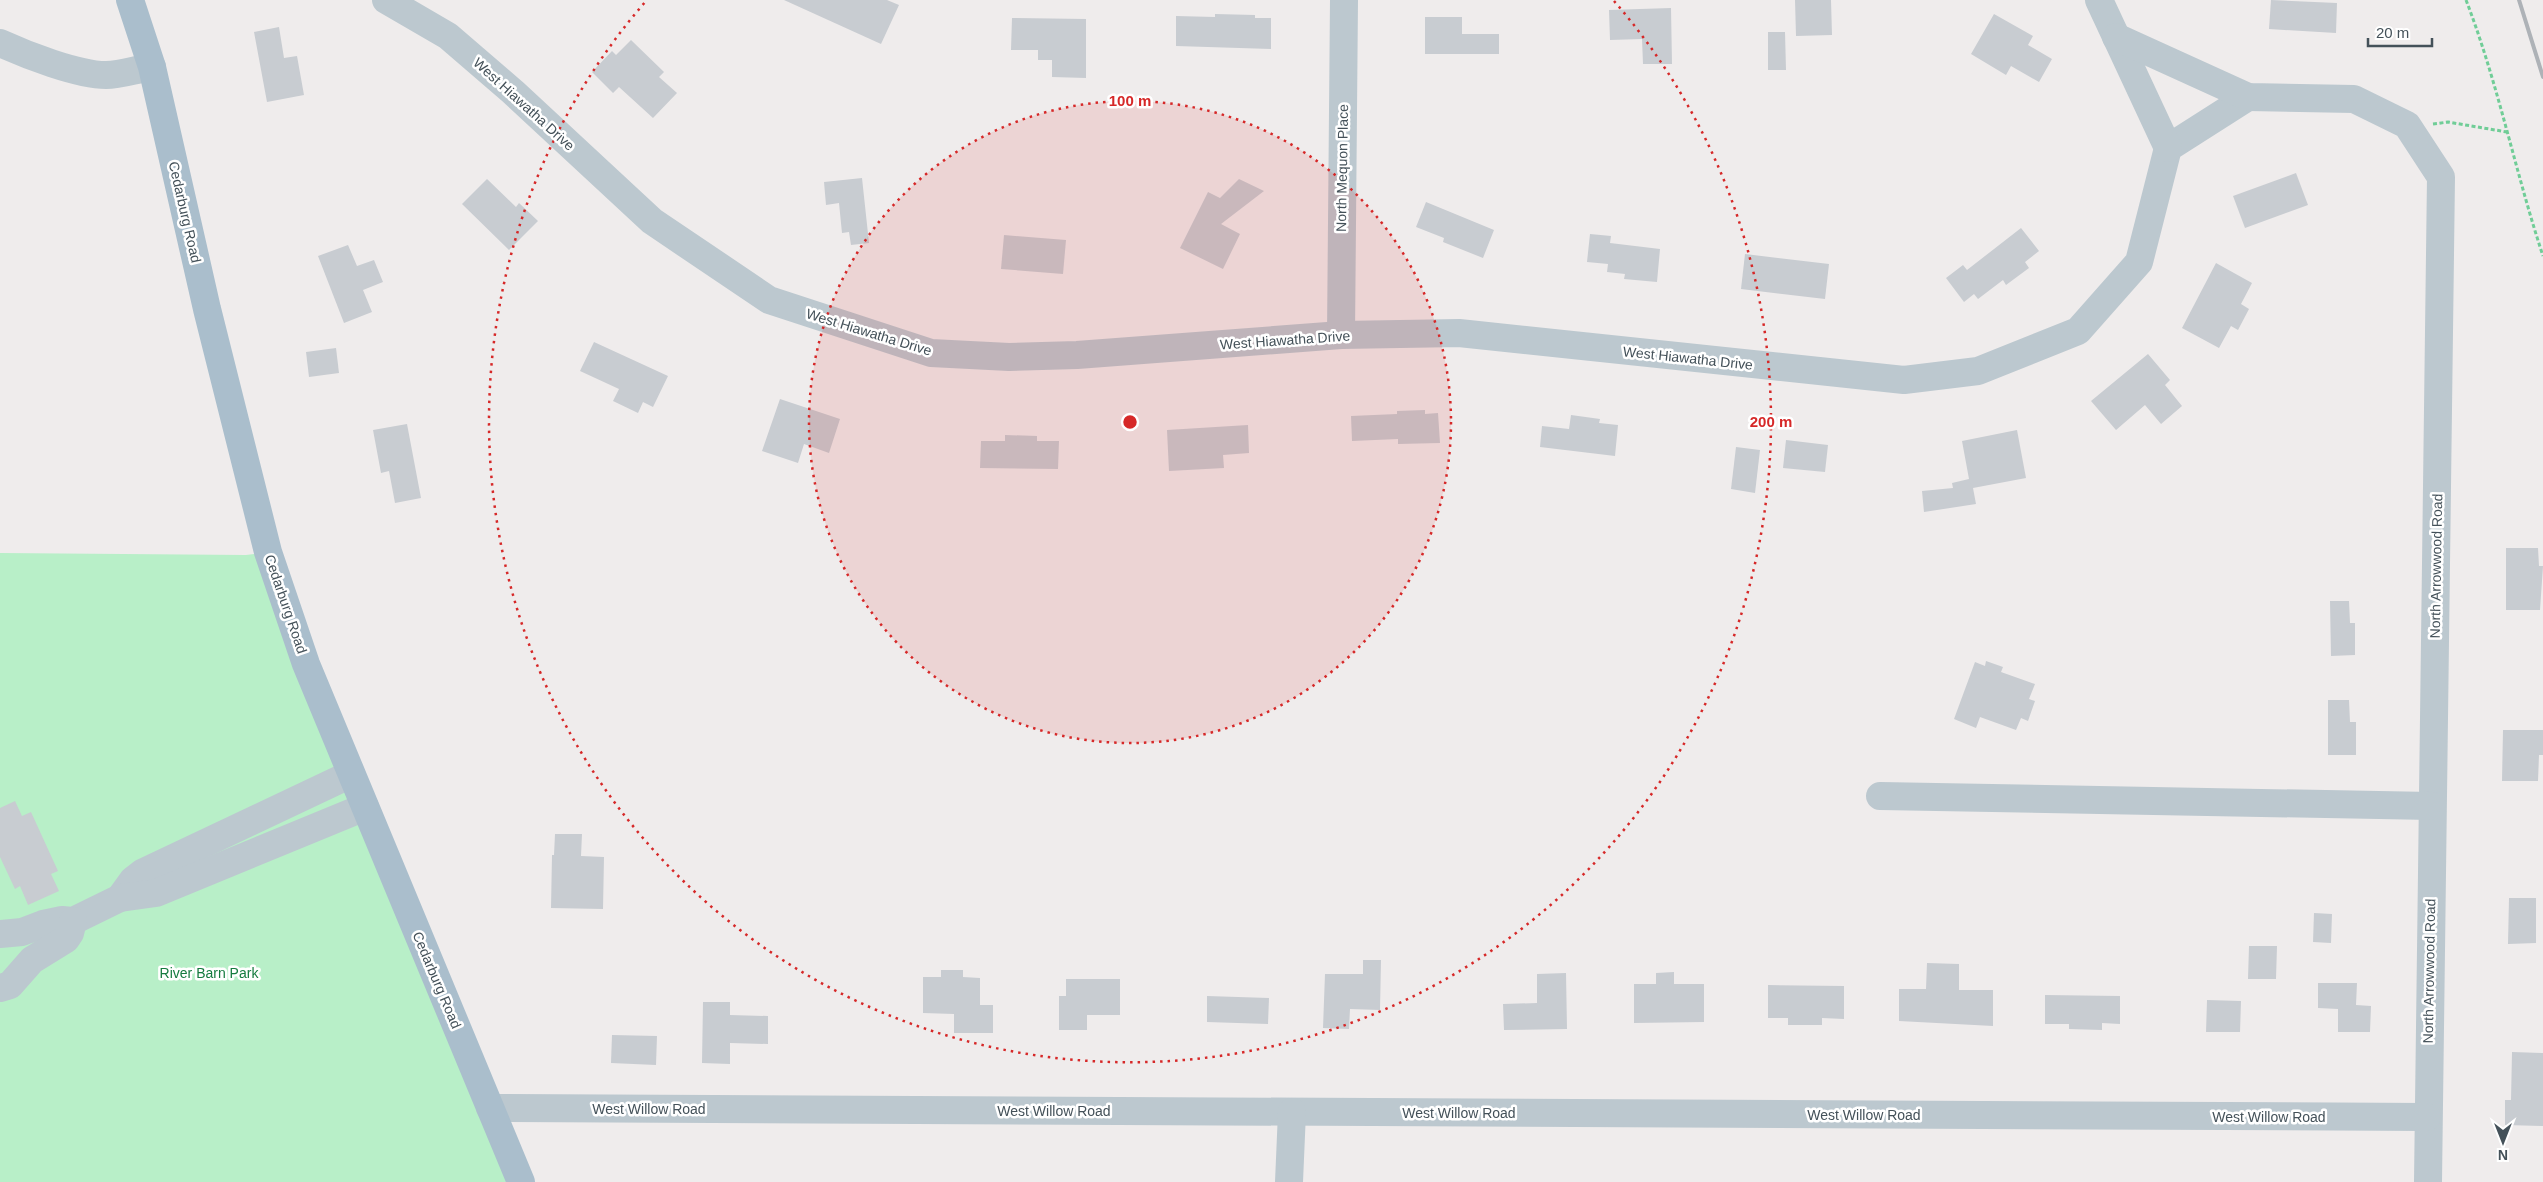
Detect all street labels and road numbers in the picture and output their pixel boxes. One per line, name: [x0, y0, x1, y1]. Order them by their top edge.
street label: West Hiawatha Drive: [470, 54, 578, 154]
street label: North Mequon Place: [1333, 104, 1351, 232]
street label: Cedarburg Road: [166, 160, 204, 264]
street label: West Hiawatha Drive: [804, 305, 934, 359]
street label: West Hiawatha Drive: [1219, 327, 1351, 353]
street label: West Hiawatha Drive: [1622, 343, 1754, 373]
street label: North Arrowwood Road: [2427, 493, 2445, 639]
street label: Cedarburg Road: [262, 552, 310, 656]
street label: North Arrowwood Road: [2420, 898, 2438, 1044]
street label: Cedarburg Road: [409, 929, 465, 1031]
street label: West Willow Road: [592, 1101, 706, 1117]
street label: West Willow Road: [997, 1103, 1111, 1119]
street label: West Willow Road: [1402, 1105, 1516, 1121]
street label: West Willow Road: [1807, 1107, 1921, 1123]
street label: West Willow Road: [2212, 1109, 2326, 1125]

